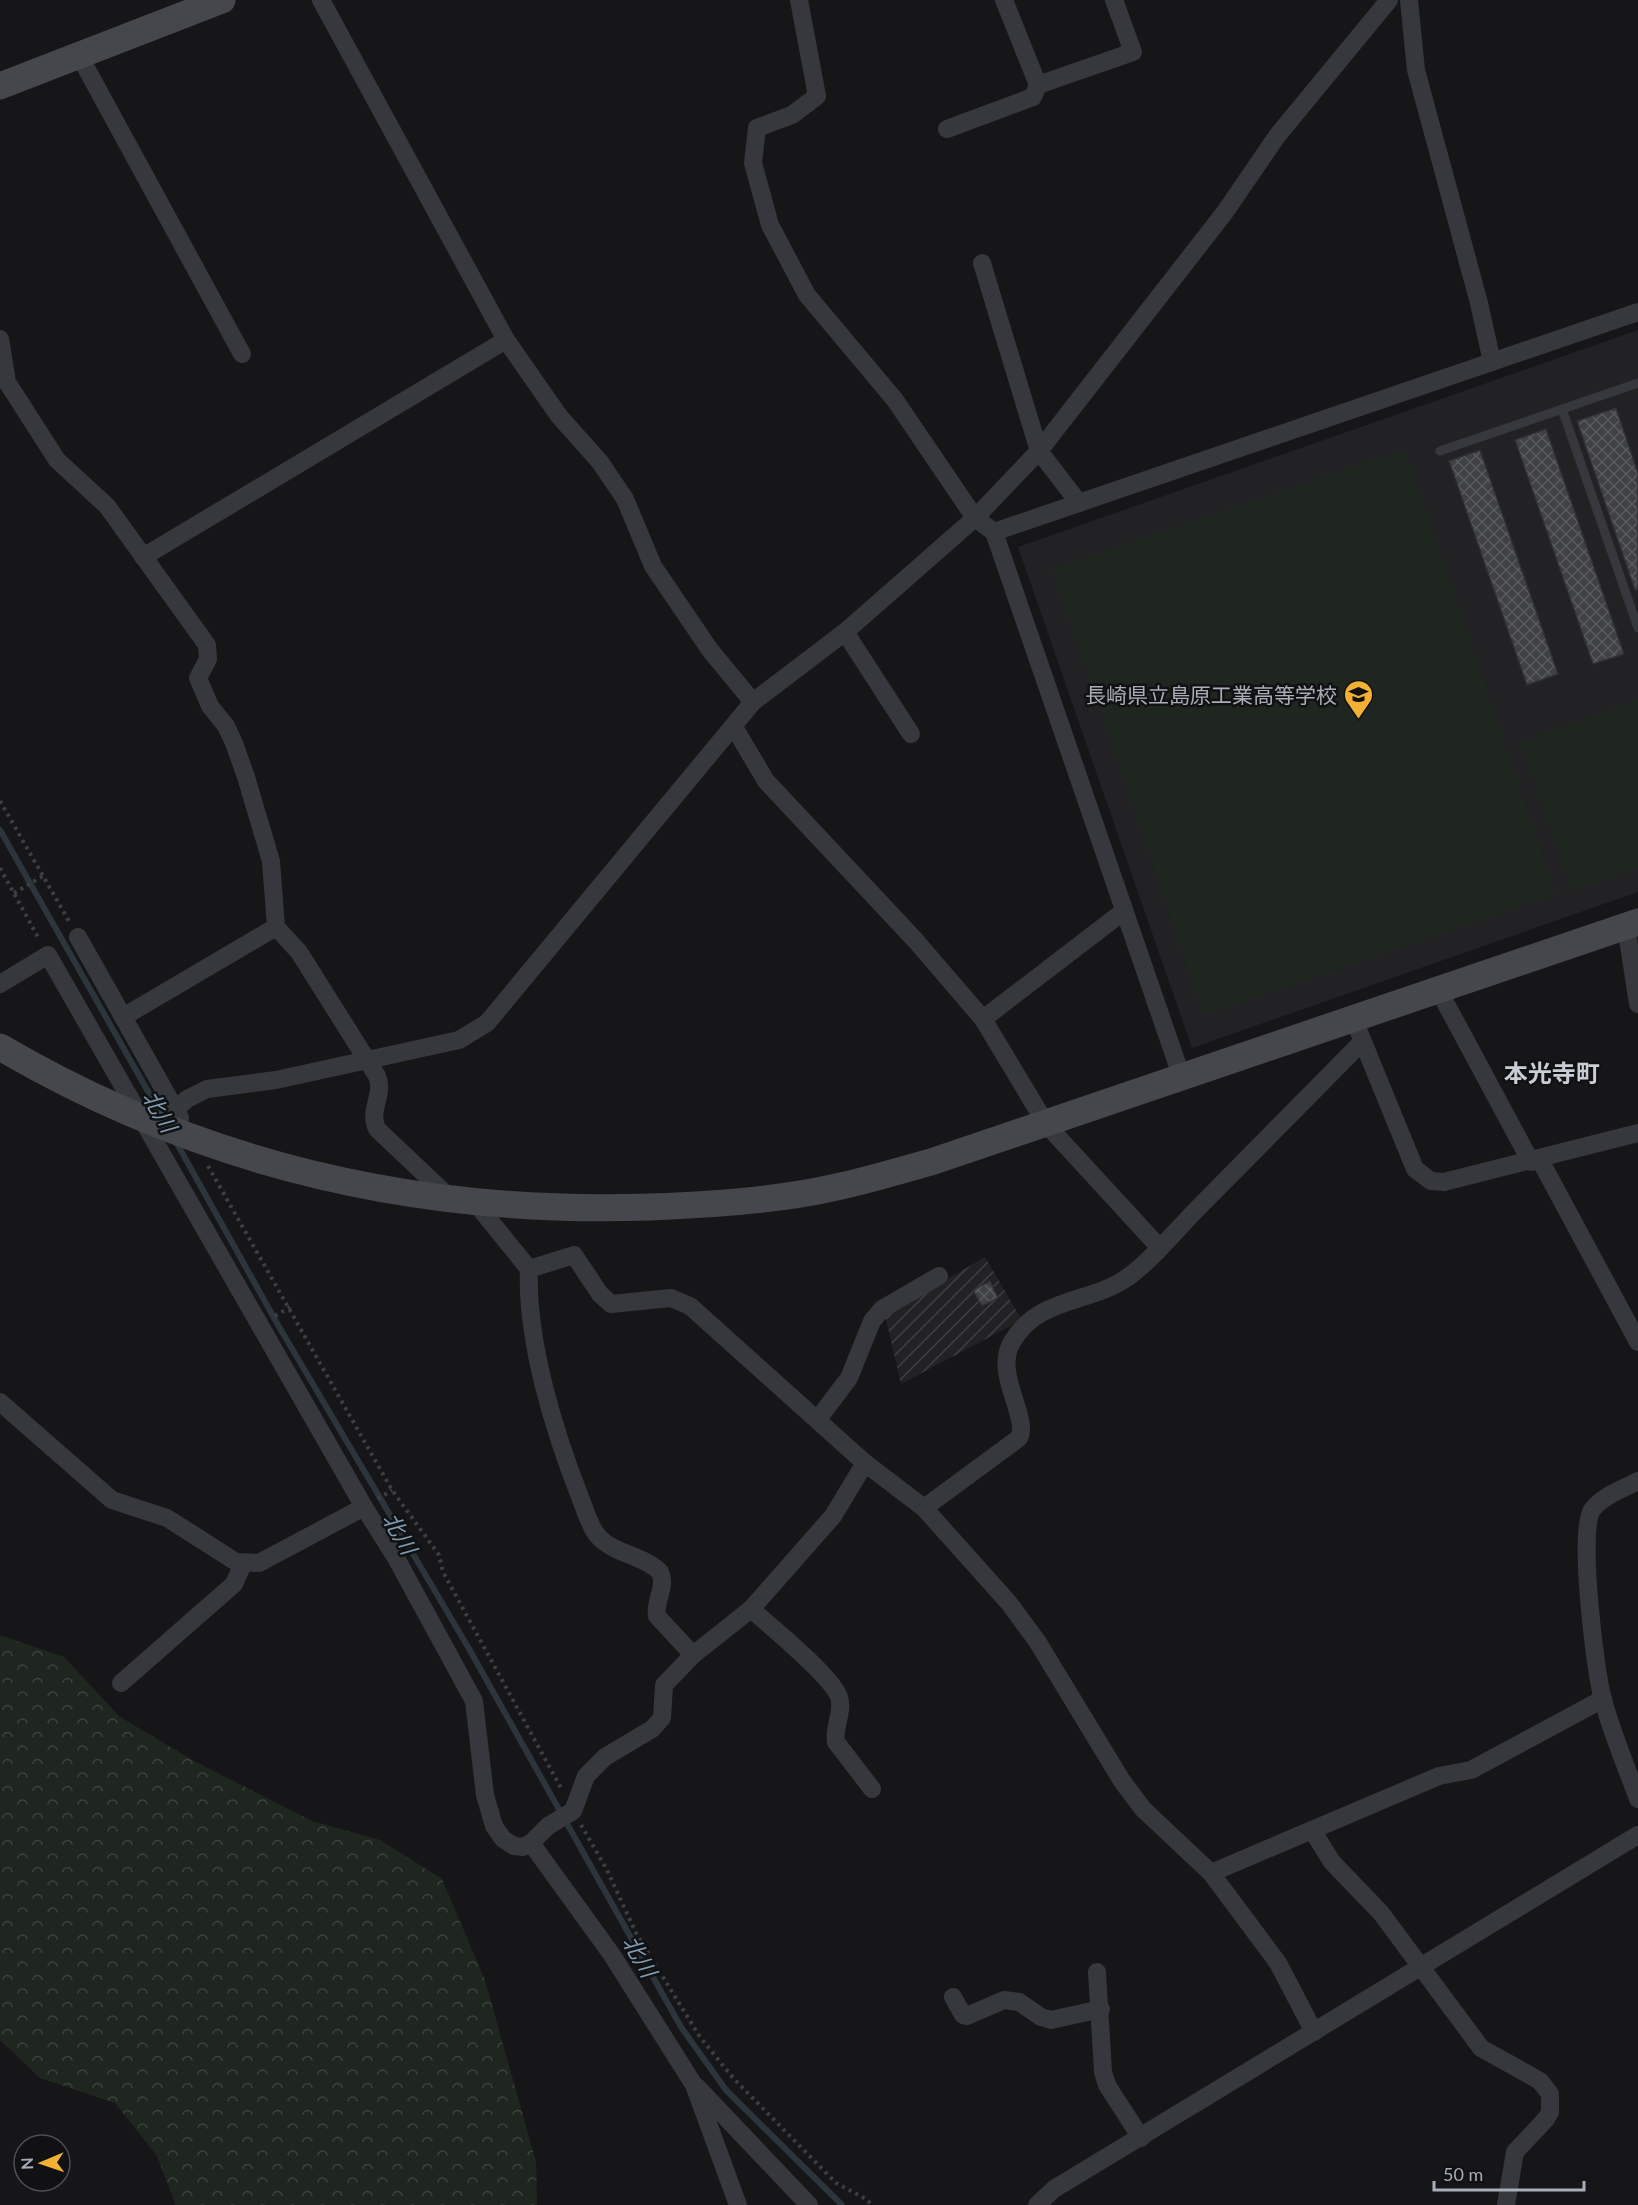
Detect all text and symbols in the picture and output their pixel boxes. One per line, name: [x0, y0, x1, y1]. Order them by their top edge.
school or university icon: 長崎県立島原工業高等学校: [1342, 678, 1374, 720]
place label: 長崎県立島原工業高等学校: [1085, 682, 1337, 707]
district label: 本光寺町: [1504, 1058, 1600, 1087]
water label: 北川: [137, 1085, 184, 1139]
water label: 北川: [377, 1507, 424, 1561]
water label: 北川: [617, 1930, 664, 1984]
north arrow: [12, 2133, 72, 2193]
scale bar: [1434, 2154, 1584, 2192]
text: N: [17, 2157, 36, 2170]
text: 50 m: [1443, 2163, 1483, 2185]

